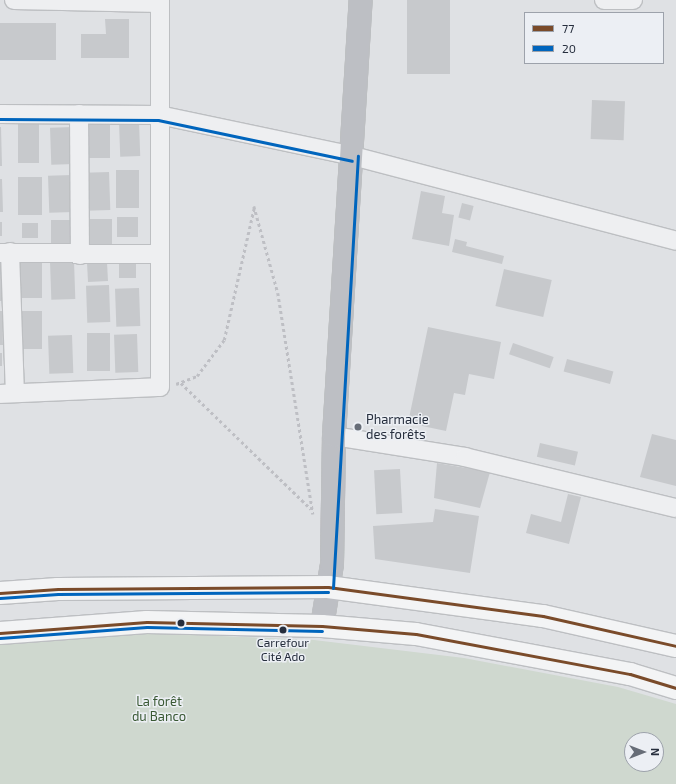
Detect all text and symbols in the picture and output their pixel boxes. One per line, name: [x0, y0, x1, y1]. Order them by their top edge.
legend: [524, 12, 664, 64]
text: 77: [562, 21, 574, 35]
text: 20: [562, 41, 576, 55]
place label: Pharmacie des forêts: [366, 412, 429, 443]
marker: Pharmacie des forêts: [353, 422, 363, 432]
unlabelled marker: [176, 618, 186, 628]
marker: Carrefour Cité Ado: [278, 625, 288, 635]
place label: Carrefour Cité Ado: [257, 636, 309, 664]
park label: La forêt du Banco: [132, 694, 186, 725]
north arrow: [624, 732, 664, 772]
text: N: [649, 748, 662, 756]

